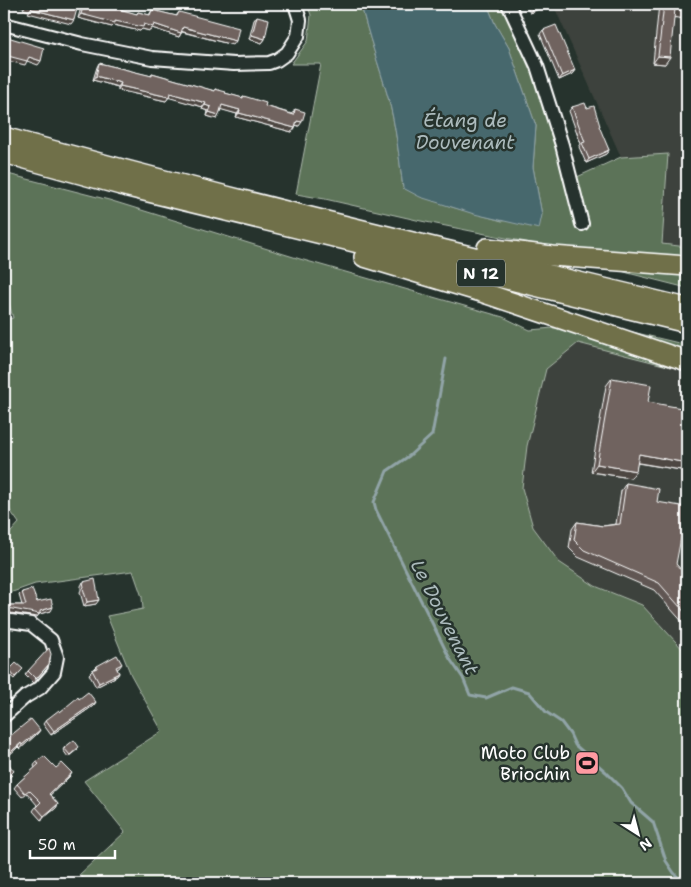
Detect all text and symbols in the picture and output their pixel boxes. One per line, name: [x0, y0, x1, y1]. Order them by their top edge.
water label: Étang de Douvenant: [415, 107, 515, 155]
road number: N 12: [457, 260, 505, 286]
water label: Le Douvenant: [405, 555, 485, 680]
place label: Moto Club Briochin: [481, 741, 570, 786]
sports icon: Moto Club Briochin: [574, 750, 600, 776]
north arrow: [614, 810, 664, 860]
scale bar: [30, 827, 115, 859]
text: N: [636, 834, 655, 855]
text: 50 m: [38, 835, 76, 855]

